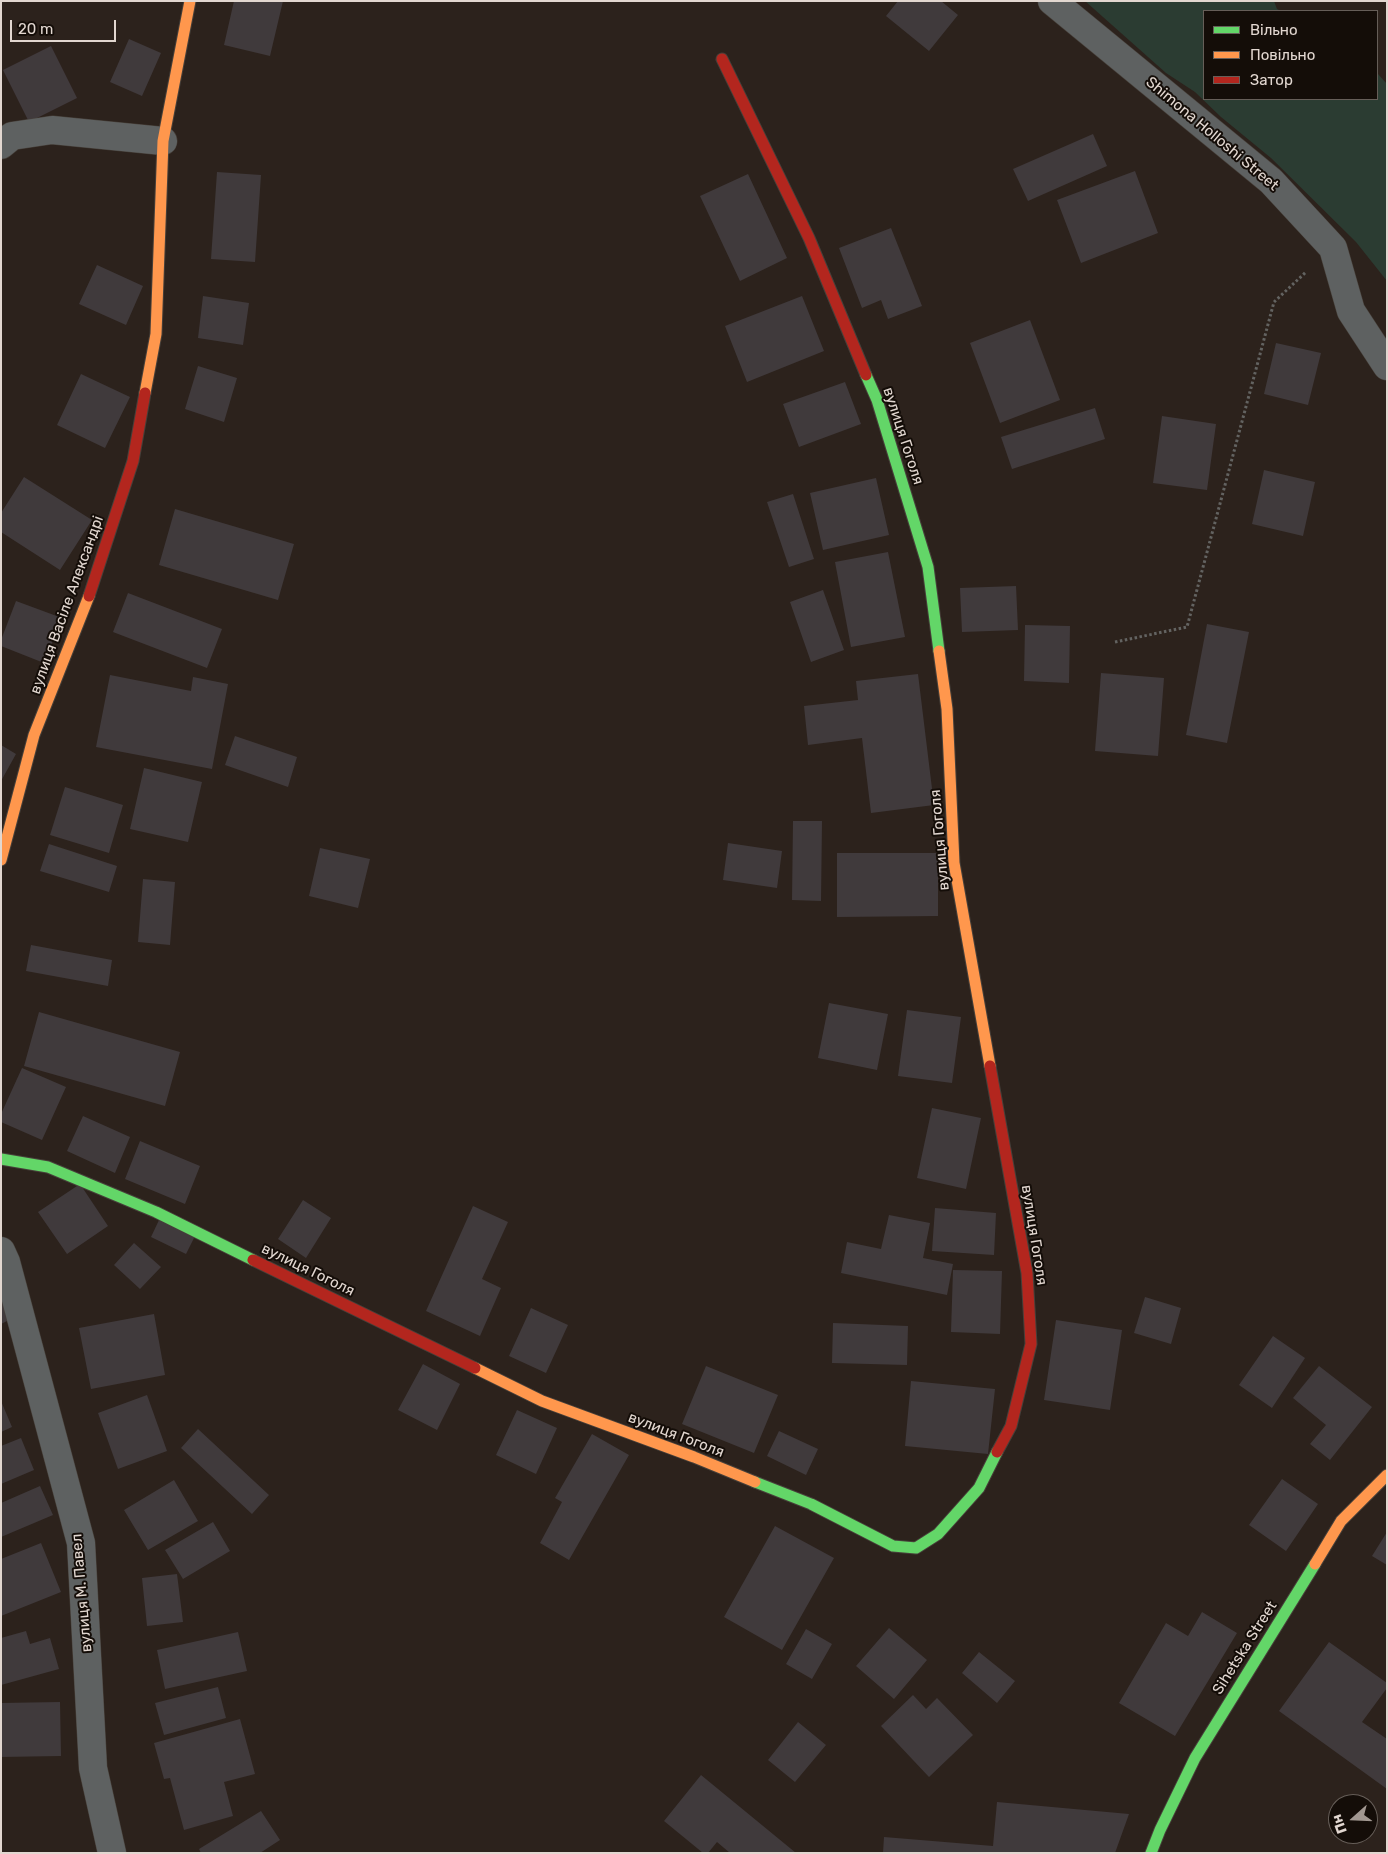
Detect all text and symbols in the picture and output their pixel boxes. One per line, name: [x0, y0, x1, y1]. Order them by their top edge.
scale bar: [12, 10, 119, 42]
legend: [1203, 10, 1378, 100]
text: 20 m: [18, 20, 53, 38]
text: Вільно: [1250, 21, 1298, 39]
text: Повільно: [1250, 46, 1315, 64]
text: Затор: [1250, 71, 1293, 89]
street label: Shimona Holloshi Street: [1142, 73, 1282, 195]
street label: вулиця Гоголя: [879, 385, 927, 487]
street label: вулиця Васіле Александрі: [26, 513, 108, 697]
street label: вулиця Гоголя: [927, 789, 953, 891]
street label: вулиця Гоголя: [1017, 1184, 1051, 1286]
street label: вулиця Гоголя: [259, 1240, 357, 1300]
street label: вулиця Гоголя: [625, 1408, 727, 1462]
street label: вулиця М. Павел: [68, 1533, 96, 1653]
street label: Sihetska Street: [1209, 1598, 1281, 1698]
north arrow: [1328, 1794, 1378, 1844]
text: Пн: [1328, 1812, 1351, 1836]

